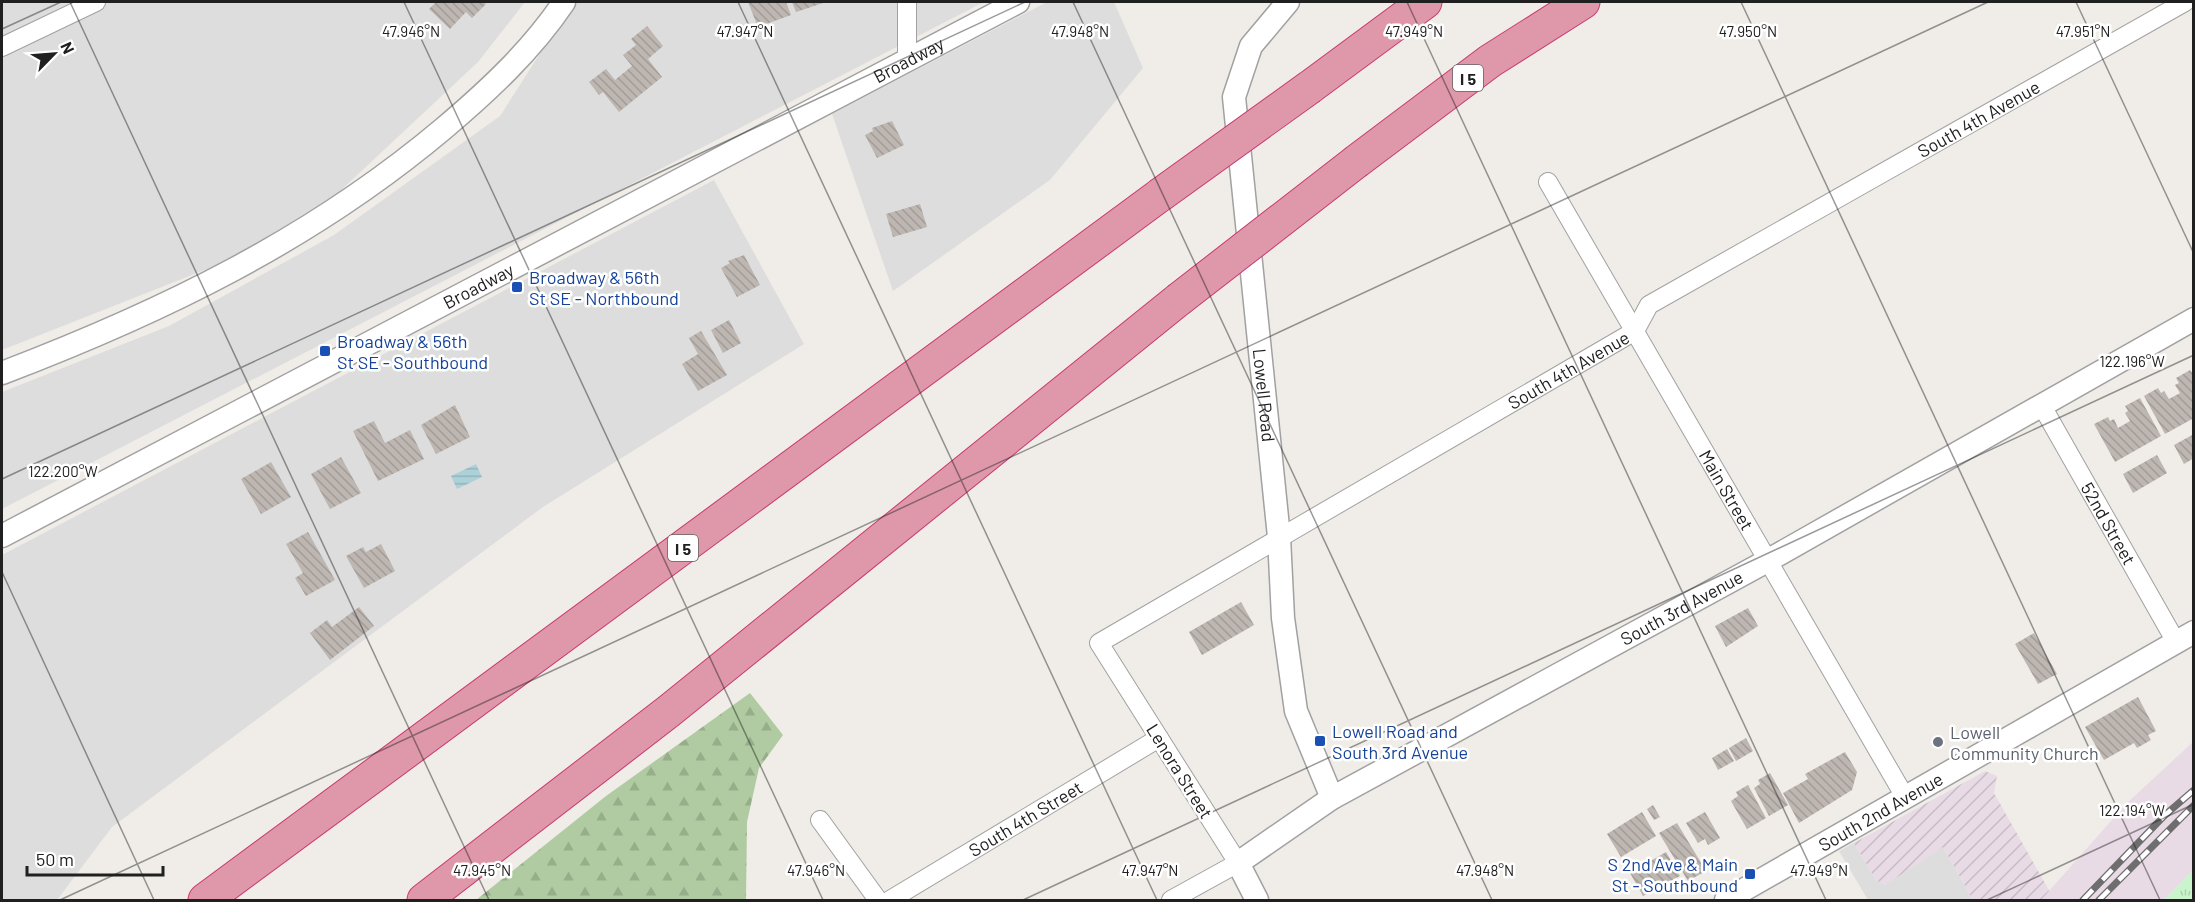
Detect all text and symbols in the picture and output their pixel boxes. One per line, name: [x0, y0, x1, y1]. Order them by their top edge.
text: 47.946°N: [382, 22, 440, 40]
text: 47.947°N: [717, 22, 774, 40]
text: 47.948°N: [1051, 22, 1109, 40]
text: 47.949°N: [1385, 22, 1443, 40]
text: 47.950°N: [1719, 22, 1777, 40]
text: 47.951°N: [2056, 22, 2110, 40]
north arrow: [24, 24, 84, 84]
street label: Broadway: [869, 32, 948, 87]
text: N: [57, 39, 79, 56]
road number: I 5: [1453, 65, 1483, 91]
street label: South 4th Avenue: [1913, 75, 2044, 162]
street label: Broadway: [439, 258, 517, 313]
place label: Broadway & 56th St SE - Northbound: [529, 266, 679, 309]
marker: Broadway & 56th St SE - Northbound: [510, 280, 524, 294]
street label: South 4th Avenue: [1504, 326, 1633, 414]
place label: Broadway & 56th St SE - Southbound: [337, 330, 488, 373]
marker: Broadway & 56th St SE - Southbound: [318, 344, 332, 358]
street label: Lowell Road: [1249, 347, 1280, 443]
text: 122.196°W: [2099, 352, 2165, 370]
street label: Main Street: [1695, 446, 1759, 534]
text: 122.200°W: [28, 462, 98, 480]
street label: 52nd Street: [2077, 478, 2141, 568]
road number: I 5: [668, 535, 698, 561]
street label: South 3rd Avenue: [1616, 565, 1747, 650]
street label: Lenora Street: [1142, 720, 1218, 822]
place label: Lowell Road and South 3rd Avenue: [1332, 720, 1468, 763]
place label: Lowell Community Church: [1950, 721, 2099, 764]
marker: Lowell Road and South 3rd Avenue: [1313, 734, 1327, 748]
marker: Lowell Community Church: [1931, 735, 1945, 749]
street label: South 2nd Avenue: [1814, 767, 1947, 856]
street label: South 4th Street: [964, 776, 1086, 861]
text: 122.194°W: [2099, 801, 2165, 819]
scale bar: [27, 839, 164, 877]
text: 50 m: [36, 848, 74, 870]
place label: S 2nd Ave & Main St - Southbound: [1608, 853, 1738, 896]
text: 47.945°N: [453, 861, 511, 879]
text: 47.946°N: [787, 861, 845, 879]
text: 47.947°N: [1122, 861, 1179, 879]
text: 47.948°N: [1456, 861, 1514, 879]
text: 47.949°N: [1790, 861, 1848, 879]
marker: S 2nd Ave & Main St - Southbound: [1743, 867, 1757, 881]

